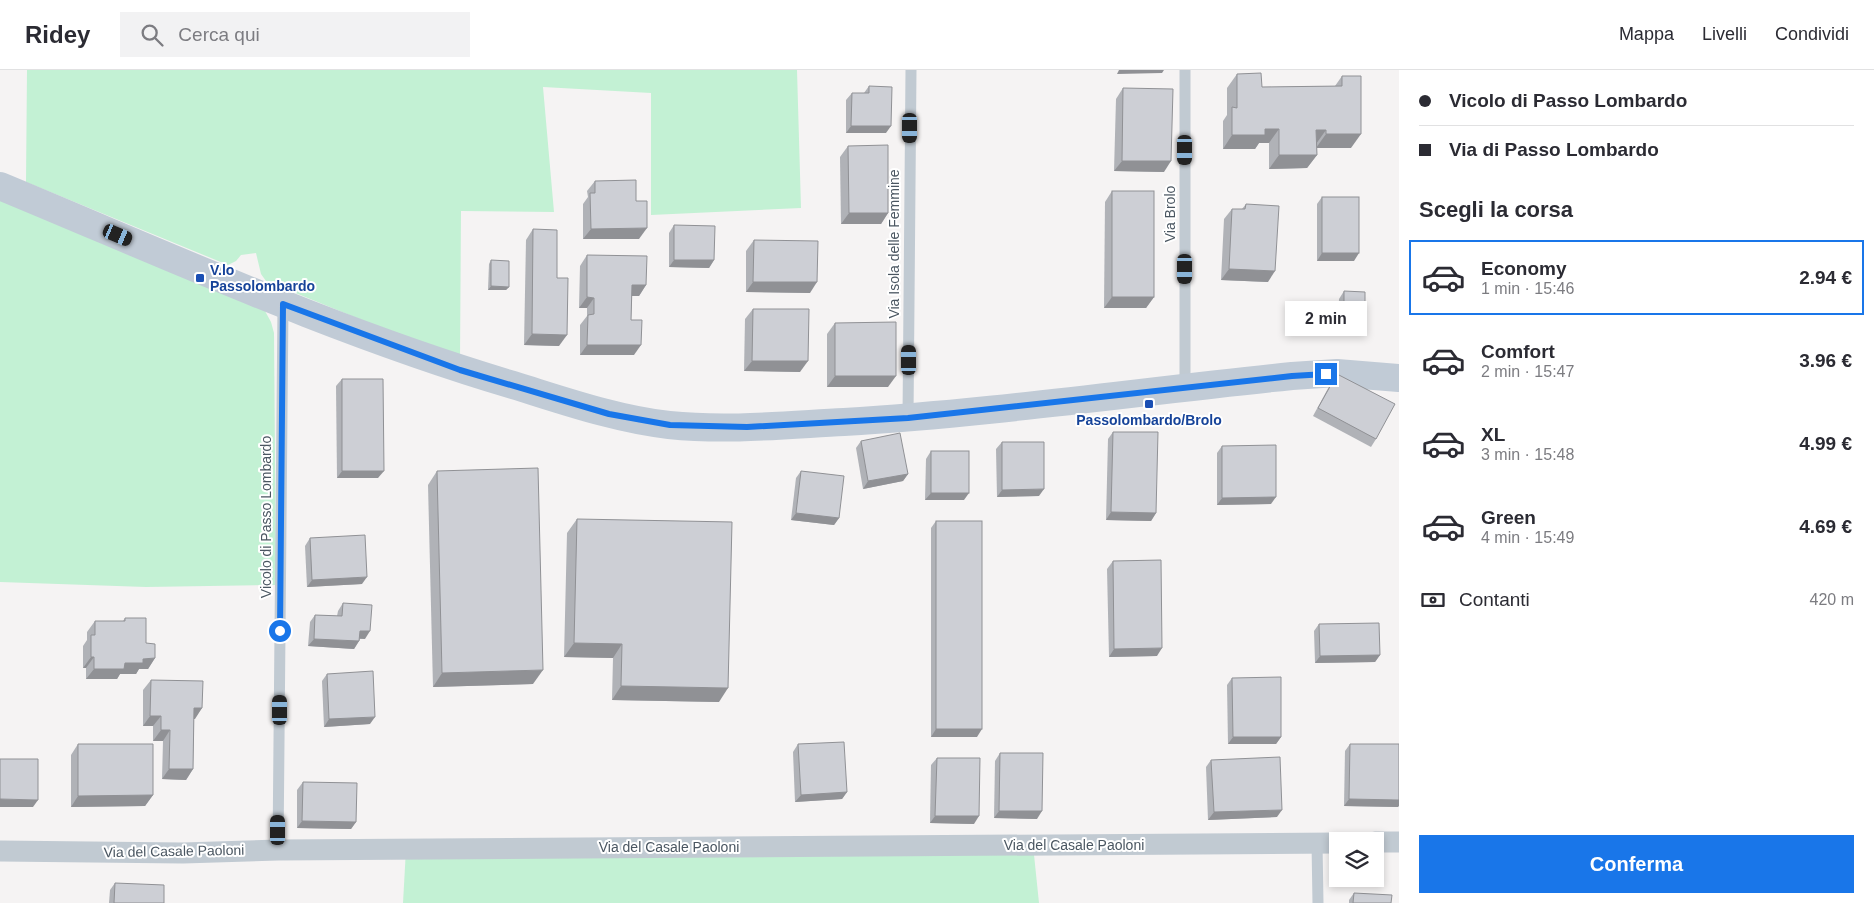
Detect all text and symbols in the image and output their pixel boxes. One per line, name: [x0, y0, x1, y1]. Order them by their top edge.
search box: [120, 12, 470, 57]
text: Ridey: [25, 21, 90, 48]
icon: search: [138, 21, 166, 49]
text: Cerca qui: [178, 24, 260, 45]
text: Mappa: [1619, 24, 1674, 44]
text: Livelli: [1702, 24, 1747, 44]
text: Condividi: [1775, 24, 1849, 44]
text: Vicolo di Passo Lombardo: [1449, 90, 1687, 111]
car: [902, 113, 917, 143]
car: [1177, 135, 1192, 165]
text: Via di Passo Lombardo: [1449, 139, 1659, 160]
street label: Via Isola delle Femmine: [886, 169, 902, 319]
street label: Via Brolo: [1162, 186, 1178, 242]
text: Scegli la corsa: [1419, 197, 1573, 222]
car: [101, 222, 134, 248]
car: [1177, 254, 1192, 284]
icon: car: [1421, 255, 1466, 300]
text: Economy: [1481, 258, 1567, 279]
place label: V.lo Passolombardo: [210, 262, 315, 294]
text: 2.94 €: [1799, 267, 1852, 288]
marker: V.lo Passolombardo: [194, 272, 206, 284]
text: 1 min · 15:46: [1481, 280, 1574, 297]
callout: 2 min: [1285, 302, 1367, 336]
text: 2 min: [1305, 310, 1347, 327]
icon: car: [1421, 338, 1466, 383]
text: Comfort: [1481, 341, 1555, 362]
car: [901, 345, 916, 375]
text: 3.96 €: [1799, 350, 1852, 371]
route end: [1315, 363, 1337, 385]
text: 2 min · 15:47: [1481, 363, 1574, 380]
marker: Passolombardo/Brolo: [1143, 398, 1155, 410]
place label: Passolombardo/Brolo: [1076, 412, 1222, 428]
icon: car: [1421, 421, 1466, 466]
text: XL: [1481, 424, 1505, 445]
text: 4.99 €: [1799, 433, 1852, 454]
street label: Vicolo di Passo Lombardo: [258, 436, 274, 598]
text: 3 min · 15:48: [1481, 446, 1574, 463]
icon: car: [1421, 504, 1466, 549]
text: Green: [1481, 507, 1536, 528]
text: 4.69 €: [1799, 516, 1852, 537]
text: 4 min · 15:49: [1481, 529, 1574, 546]
icon: cash: [1419, 586, 1447, 614]
text: Contanti: [1459, 589, 1530, 610]
text: 420 m: [1810, 591, 1854, 608]
route start: [269, 620, 291, 642]
car: [272, 695, 287, 725]
car: [270, 815, 285, 845]
map controls: [1329, 832, 1384, 887]
button: layers: [1329, 832, 1384, 887]
button: Conferma: [1419, 835, 1854, 893]
street label: Via del Casale Paoloni: [1004, 837, 1144, 853]
street label: Via del Casale Paoloni: [599, 839, 739, 855]
street label: Via del Casale Paoloni: [104, 842, 244, 860]

